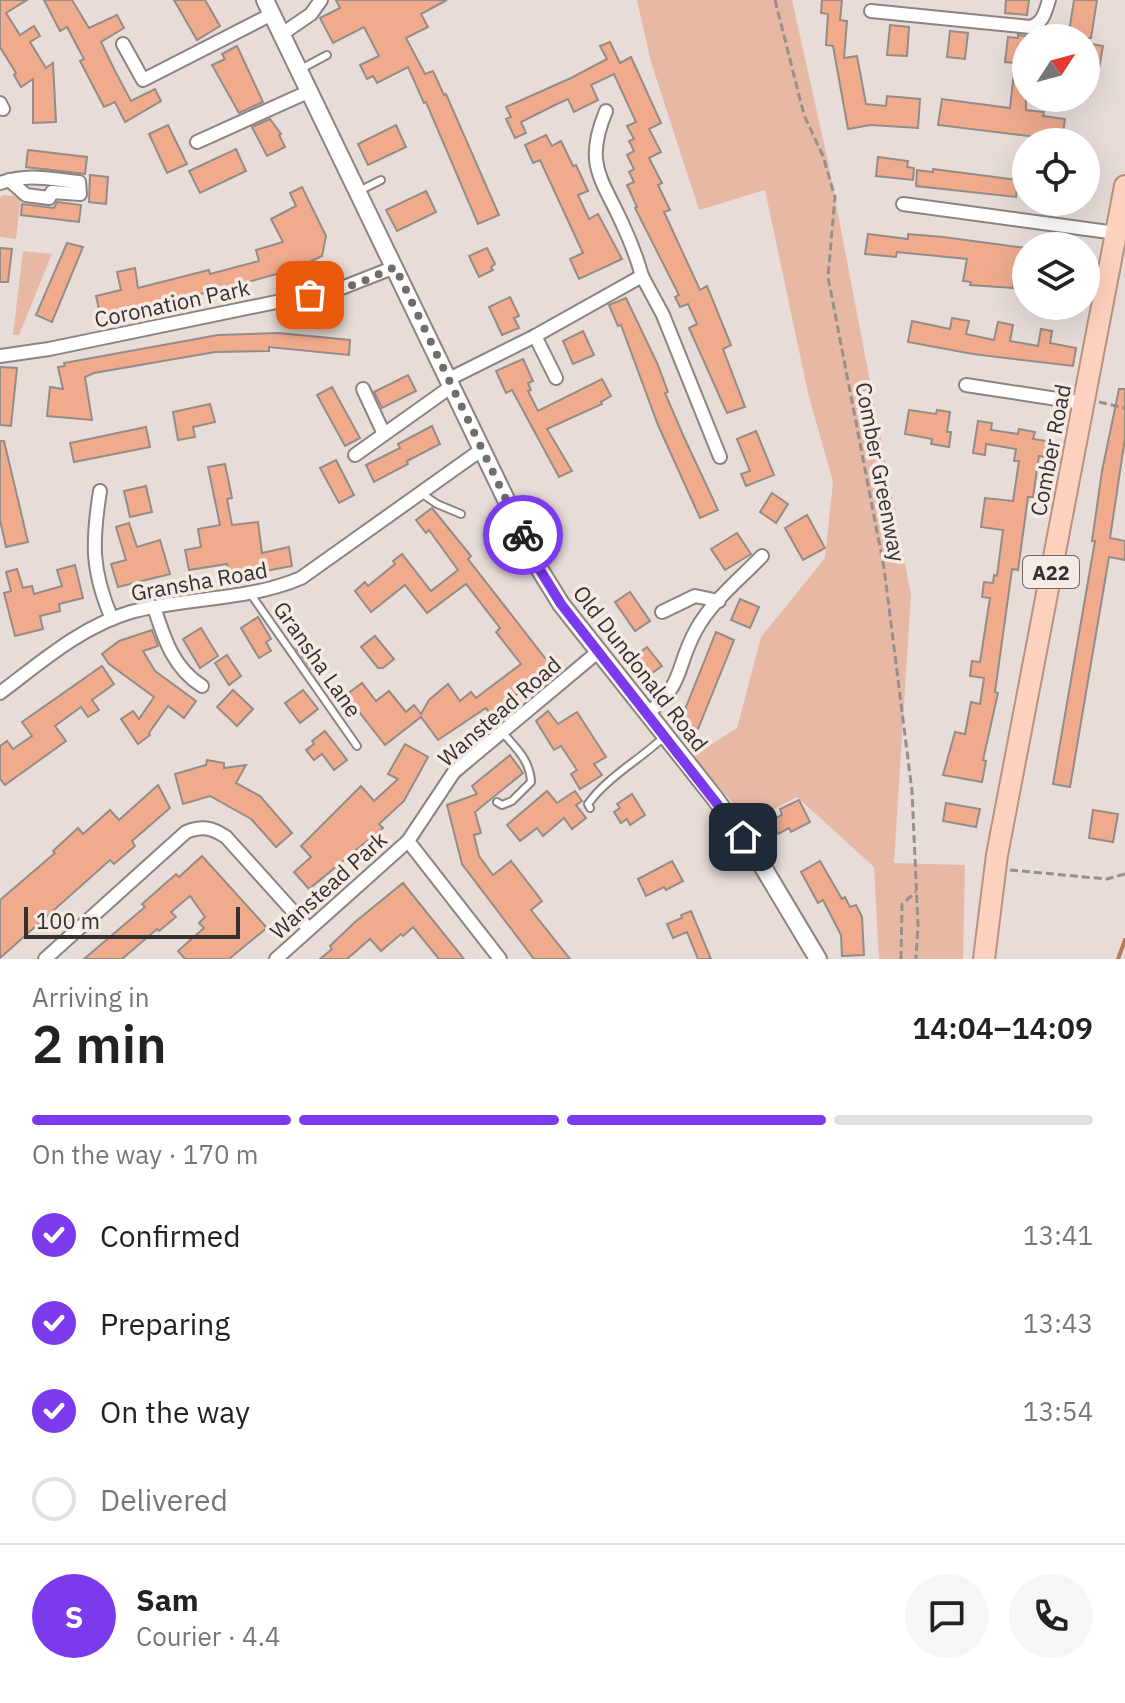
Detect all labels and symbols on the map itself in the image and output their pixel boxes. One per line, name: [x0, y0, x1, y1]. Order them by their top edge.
north arrow: [1012, 24, 1100, 112]
pin: [276, 261, 344, 329]
street label: Coronation Park: [92, 272, 253, 334]
street label: Comber Greenway: [849, 380, 913, 564]
street label: Comber Road: [1023, 382, 1077, 518]
courier: [483, 495, 563, 575]
street label: Gransha Road: [128, 555, 270, 607]
road number: A22: [1023, 556, 1079, 588]
street label: Old Dundonald Road: [567, 579, 715, 757]
street label: Gransha Lane: [267, 595, 369, 723]
street label: Wanstead Road: [431, 649, 567, 773]
pin: [709, 803, 777, 871]
street label: Wanstead Park: [263, 824, 393, 945]
scale bar: [24, 903, 240, 939]

